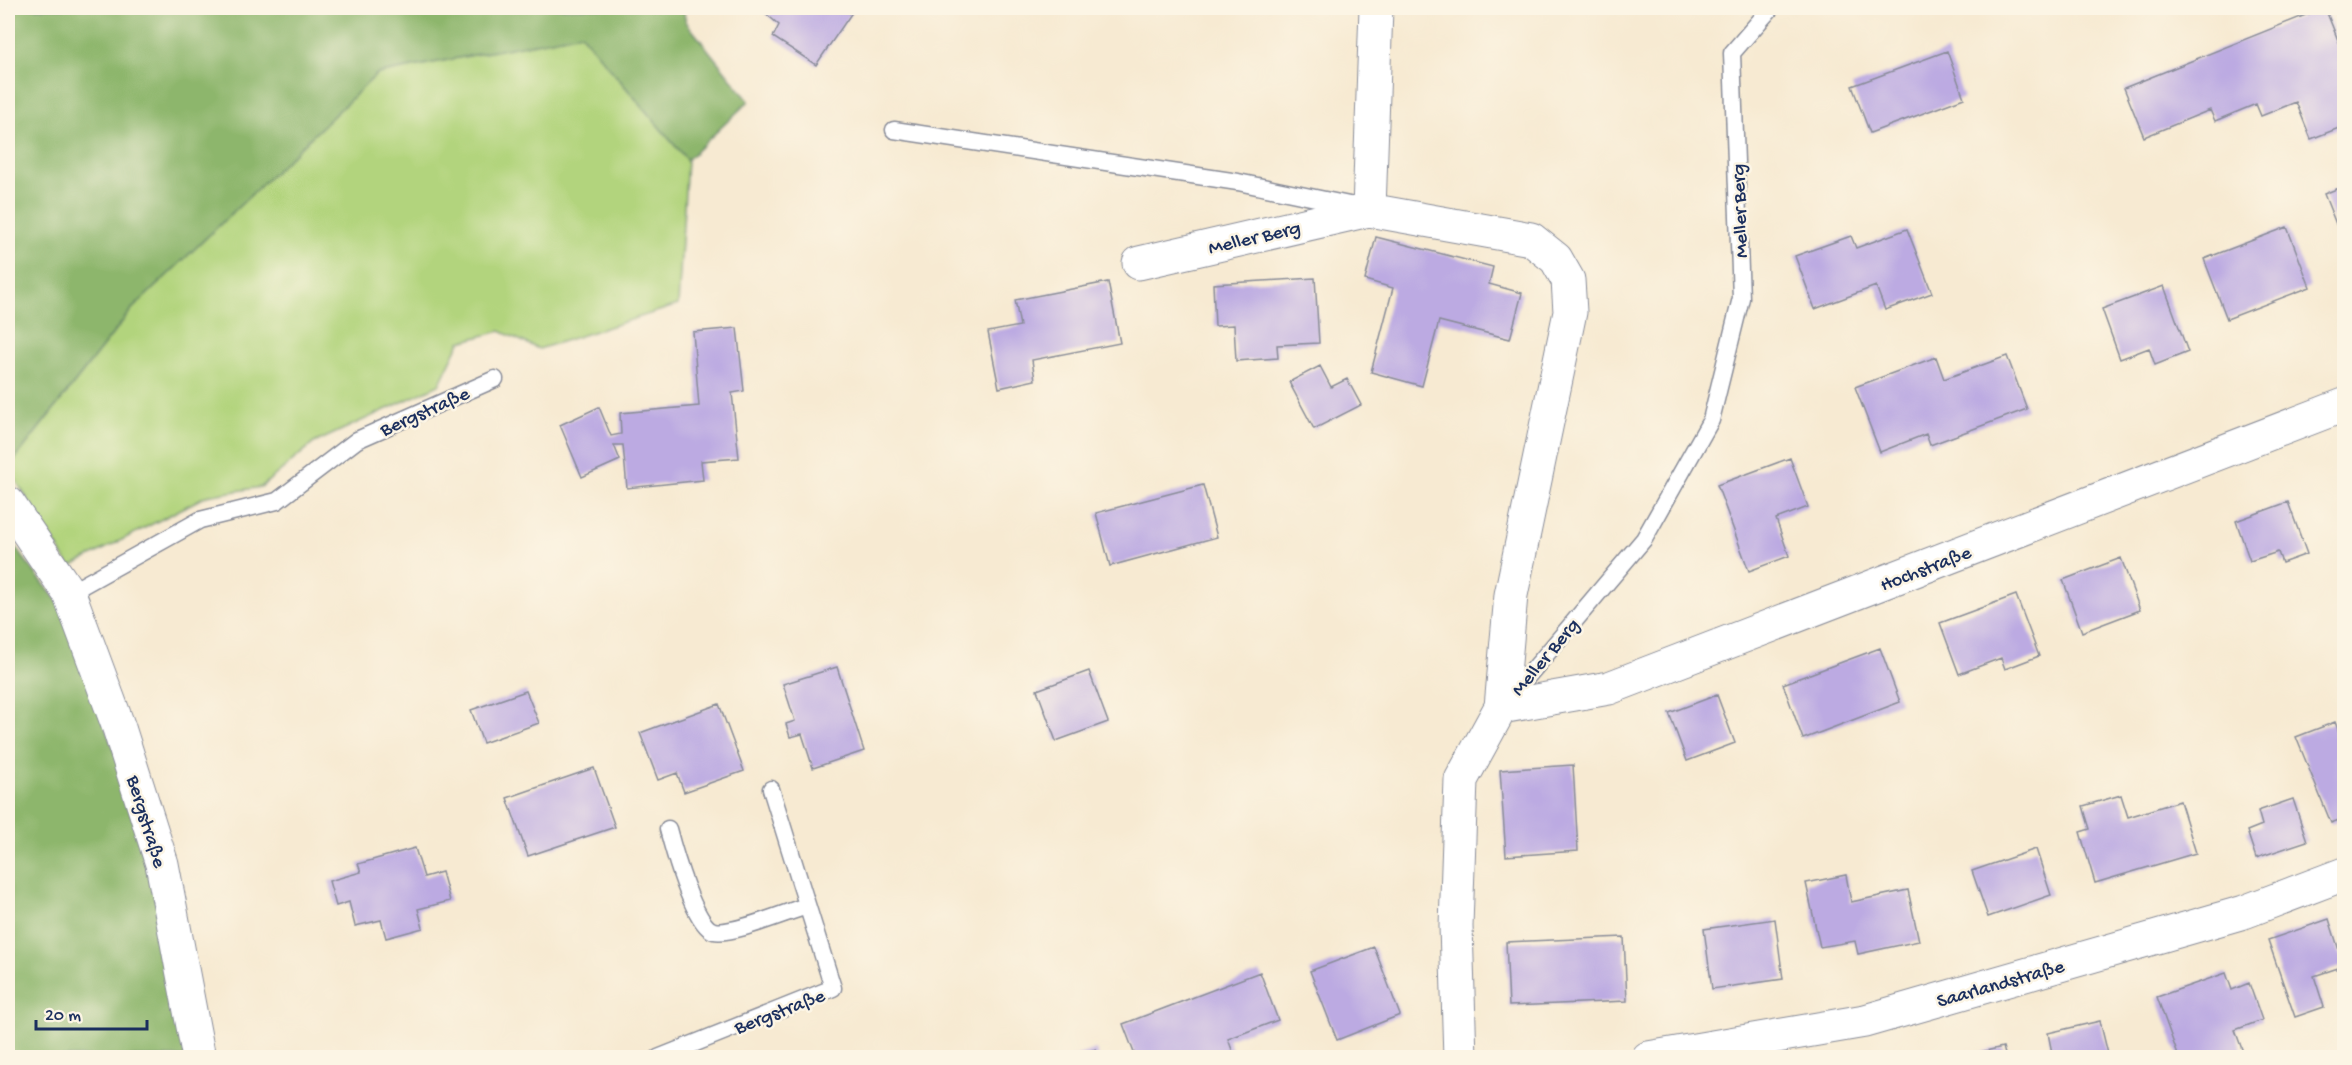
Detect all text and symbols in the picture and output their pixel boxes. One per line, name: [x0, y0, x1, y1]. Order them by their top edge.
street label: Meller Berg: [1728, 163, 1755, 258]
street label: Meller Berg: [1206, 218, 1303, 261]
street label: Bergstraße: [376, 383, 474, 443]
street label: Hochstraße: [1878, 542, 1976, 598]
street label: Meller Berg: [1508, 615, 1586, 702]
street label: Bergstraße: [119, 772, 170, 872]
street label: Saarlandstraße: [1935, 956, 2068, 1015]
street label: Bergstraße: [731, 985, 829, 1041]
scale bar: [36, 993, 147, 1031]
text: 20 m: [45, 1006, 81, 1027]

